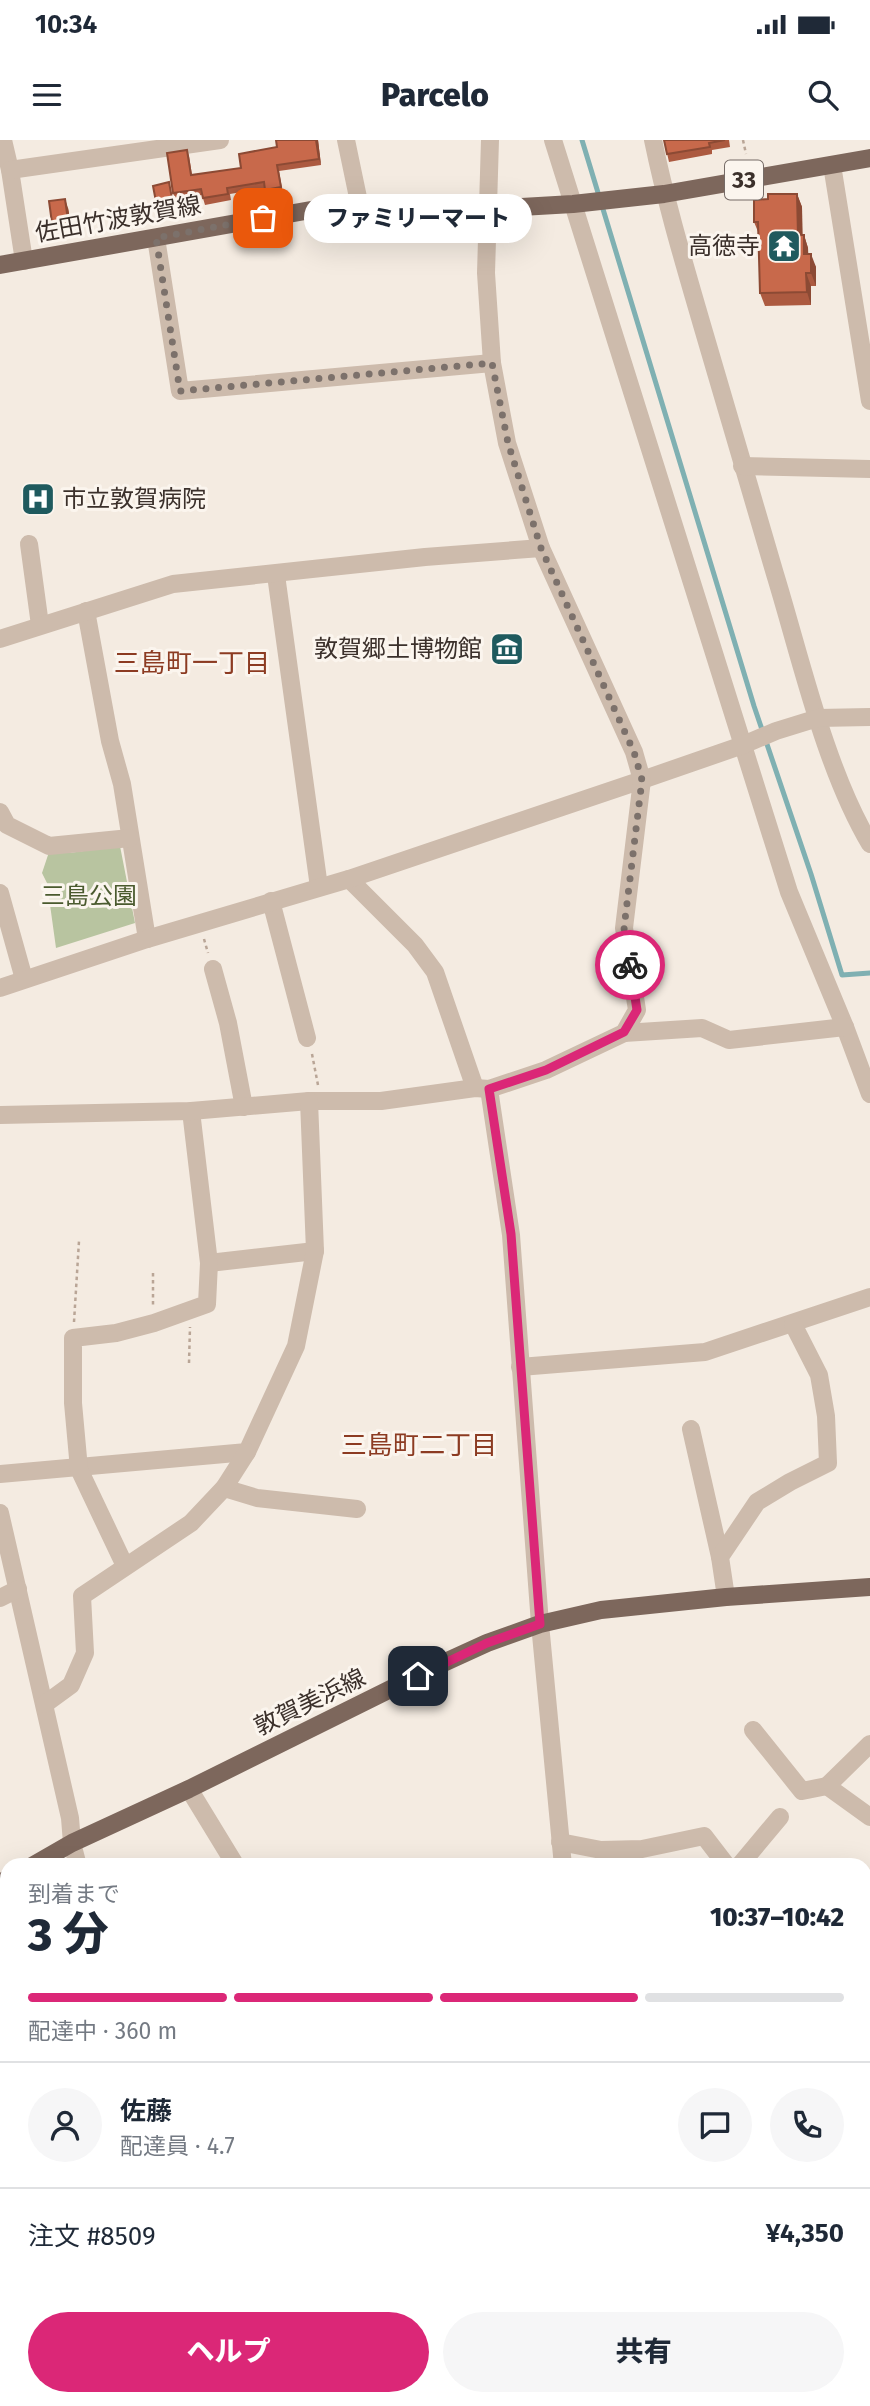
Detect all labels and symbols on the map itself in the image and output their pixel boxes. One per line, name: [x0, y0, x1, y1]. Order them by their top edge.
road number: 33: [725, 160, 763, 200]
pin: [233, 188, 293, 248]
street label: 佐田竹波敦賀線: [33, 191, 203, 247]
callout: ファミリーマート: [305, 194, 532, 242]
temple icon: 高徳寺: [765, 227, 803, 265]
place label: 高徳寺: [688, 232, 760, 260]
hospital icon: 市立敦賀病院: [19, 480, 57, 518]
place label: 市立敦賀病院: [62, 485, 206, 513]
museum icon: 敦賀郷土博物館: [488, 630, 526, 668]
place label: 敦賀郷土博物館: [314, 635, 482, 663]
district label: 三島町一丁目: [114, 648, 270, 679]
park label: 三島公園: [41, 882, 137, 910]
courier: [595, 930, 665, 1000]
district label: 三島町二丁目: [341, 1430, 497, 1461]
pin: [388, 1646, 448, 1706]
street label: 敦賀美浜線: [250, 1663, 370, 1741]

